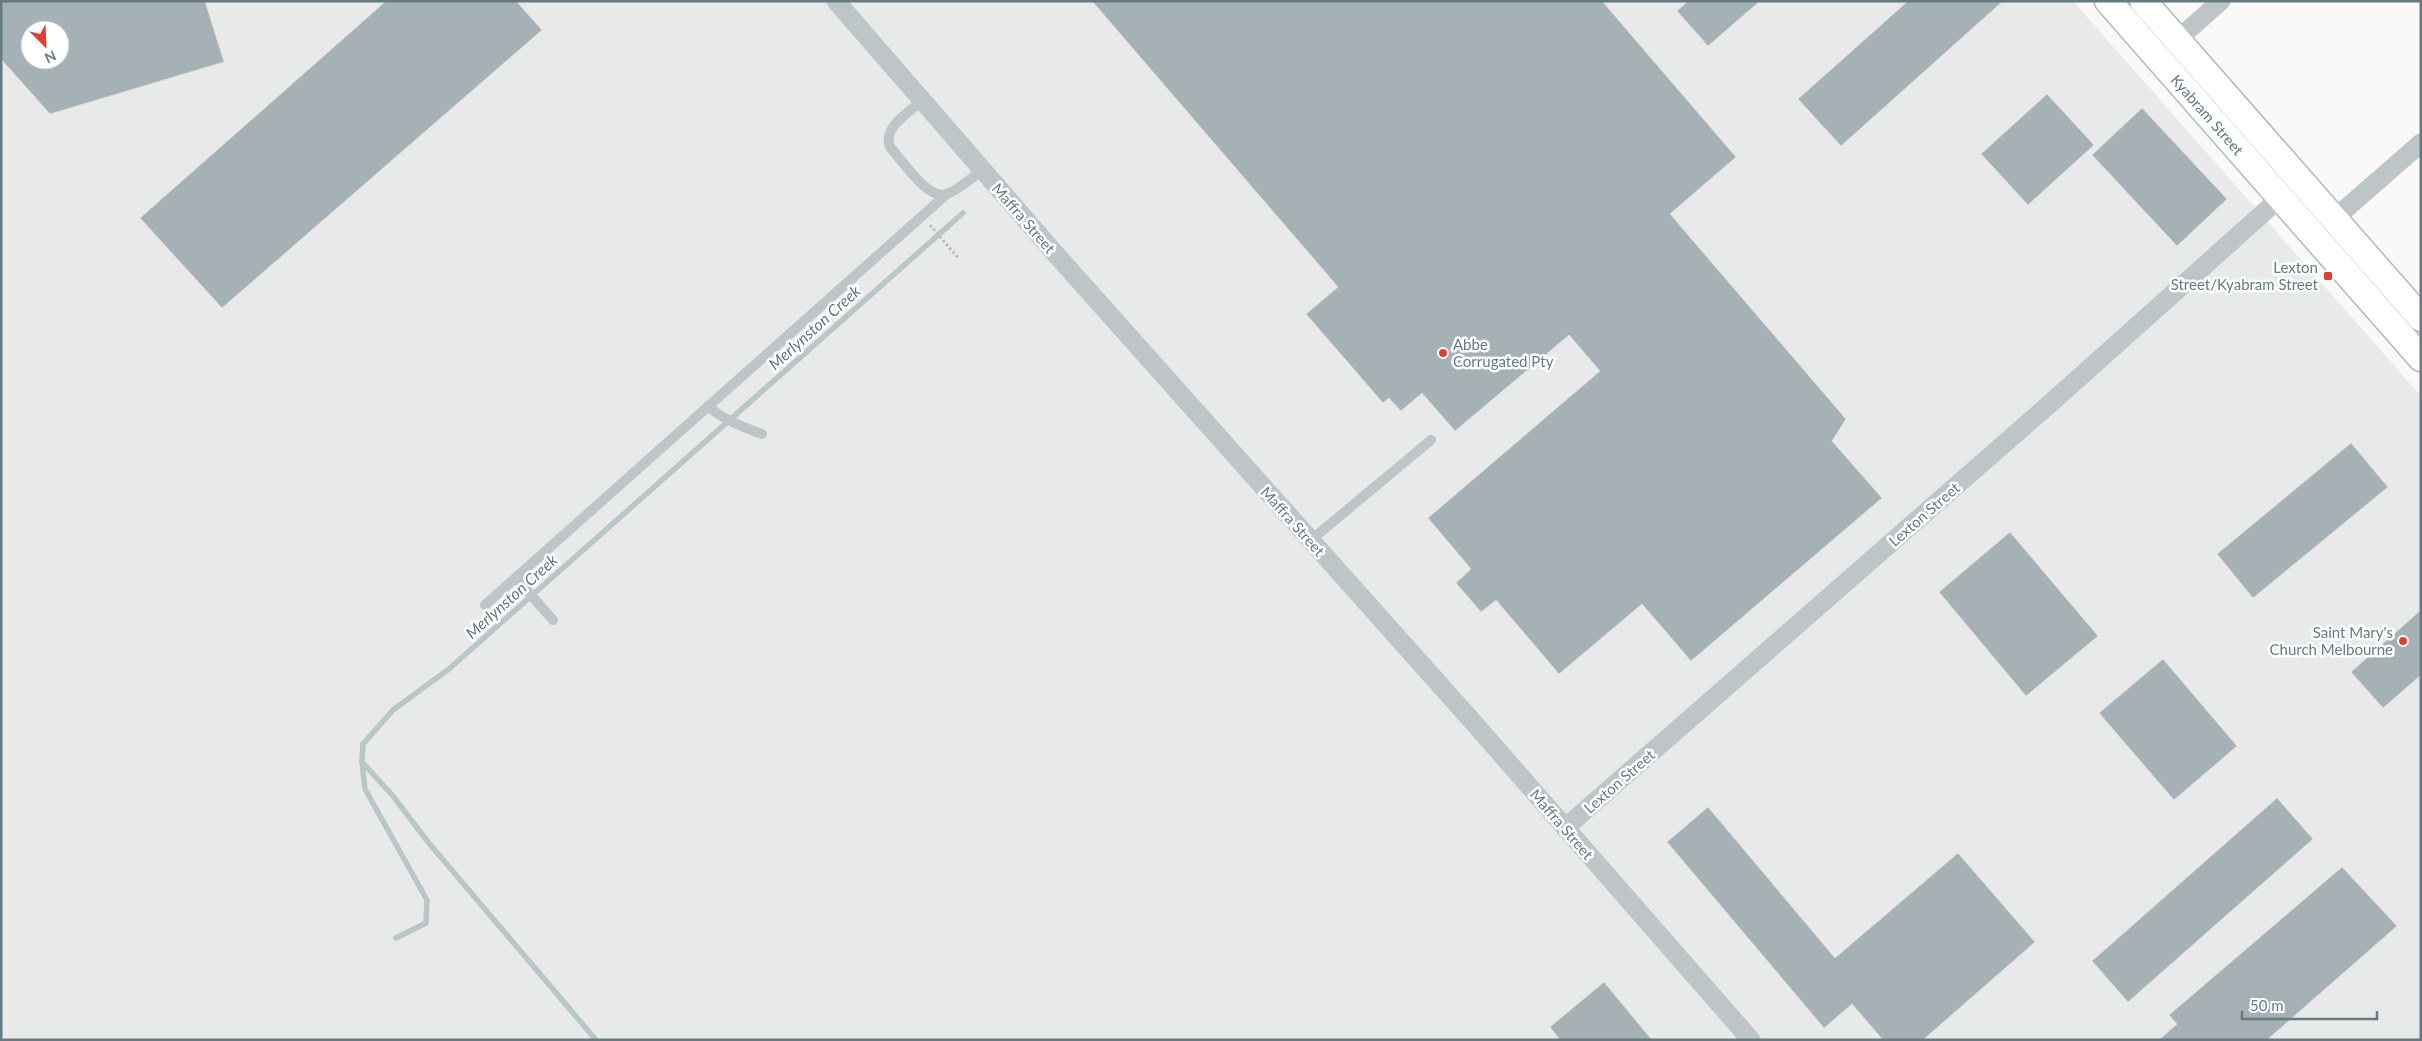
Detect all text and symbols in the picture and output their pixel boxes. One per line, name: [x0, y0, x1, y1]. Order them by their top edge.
north arrow: [20, 20, 70, 70]
text: N: [42, 47, 59, 67]
street label: Kyabram Street: [2167, 71, 2248, 159]
street label: Maffra Street: [989, 179, 1060, 257]
place label: Lexton Street/Kyabram Street: [2171, 258, 2319, 293]
marker: Lexton Street/Kyabram Street: [2322, 270, 2334, 282]
water label: Merlynston Creek: [764, 281, 864, 373]
place label: Abbe Corrugated Pty: [1453, 335, 1554, 370]
marker: Abbe Corrugated Pty: [1437, 347, 1449, 359]
street label: Lexton Street: [1885, 478, 1964, 550]
street label: Maffra Street: [1257, 483, 1329, 560]
water label: Merlynston Creek: [461, 550, 561, 642]
place label: Saint Mary's Church Melbourne: [2270, 623, 2393, 658]
marker: Saint Mary's Church Melbourne: [2397, 635, 2409, 647]
street label: Lexton Street: [1580, 745, 1659, 817]
street label: Maffra Street: [1527, 785, 1598, 863]
scale bar: [2242, 988, 2377, 1020]
text: 50 m: [2250, 996, 2284, 1014]

